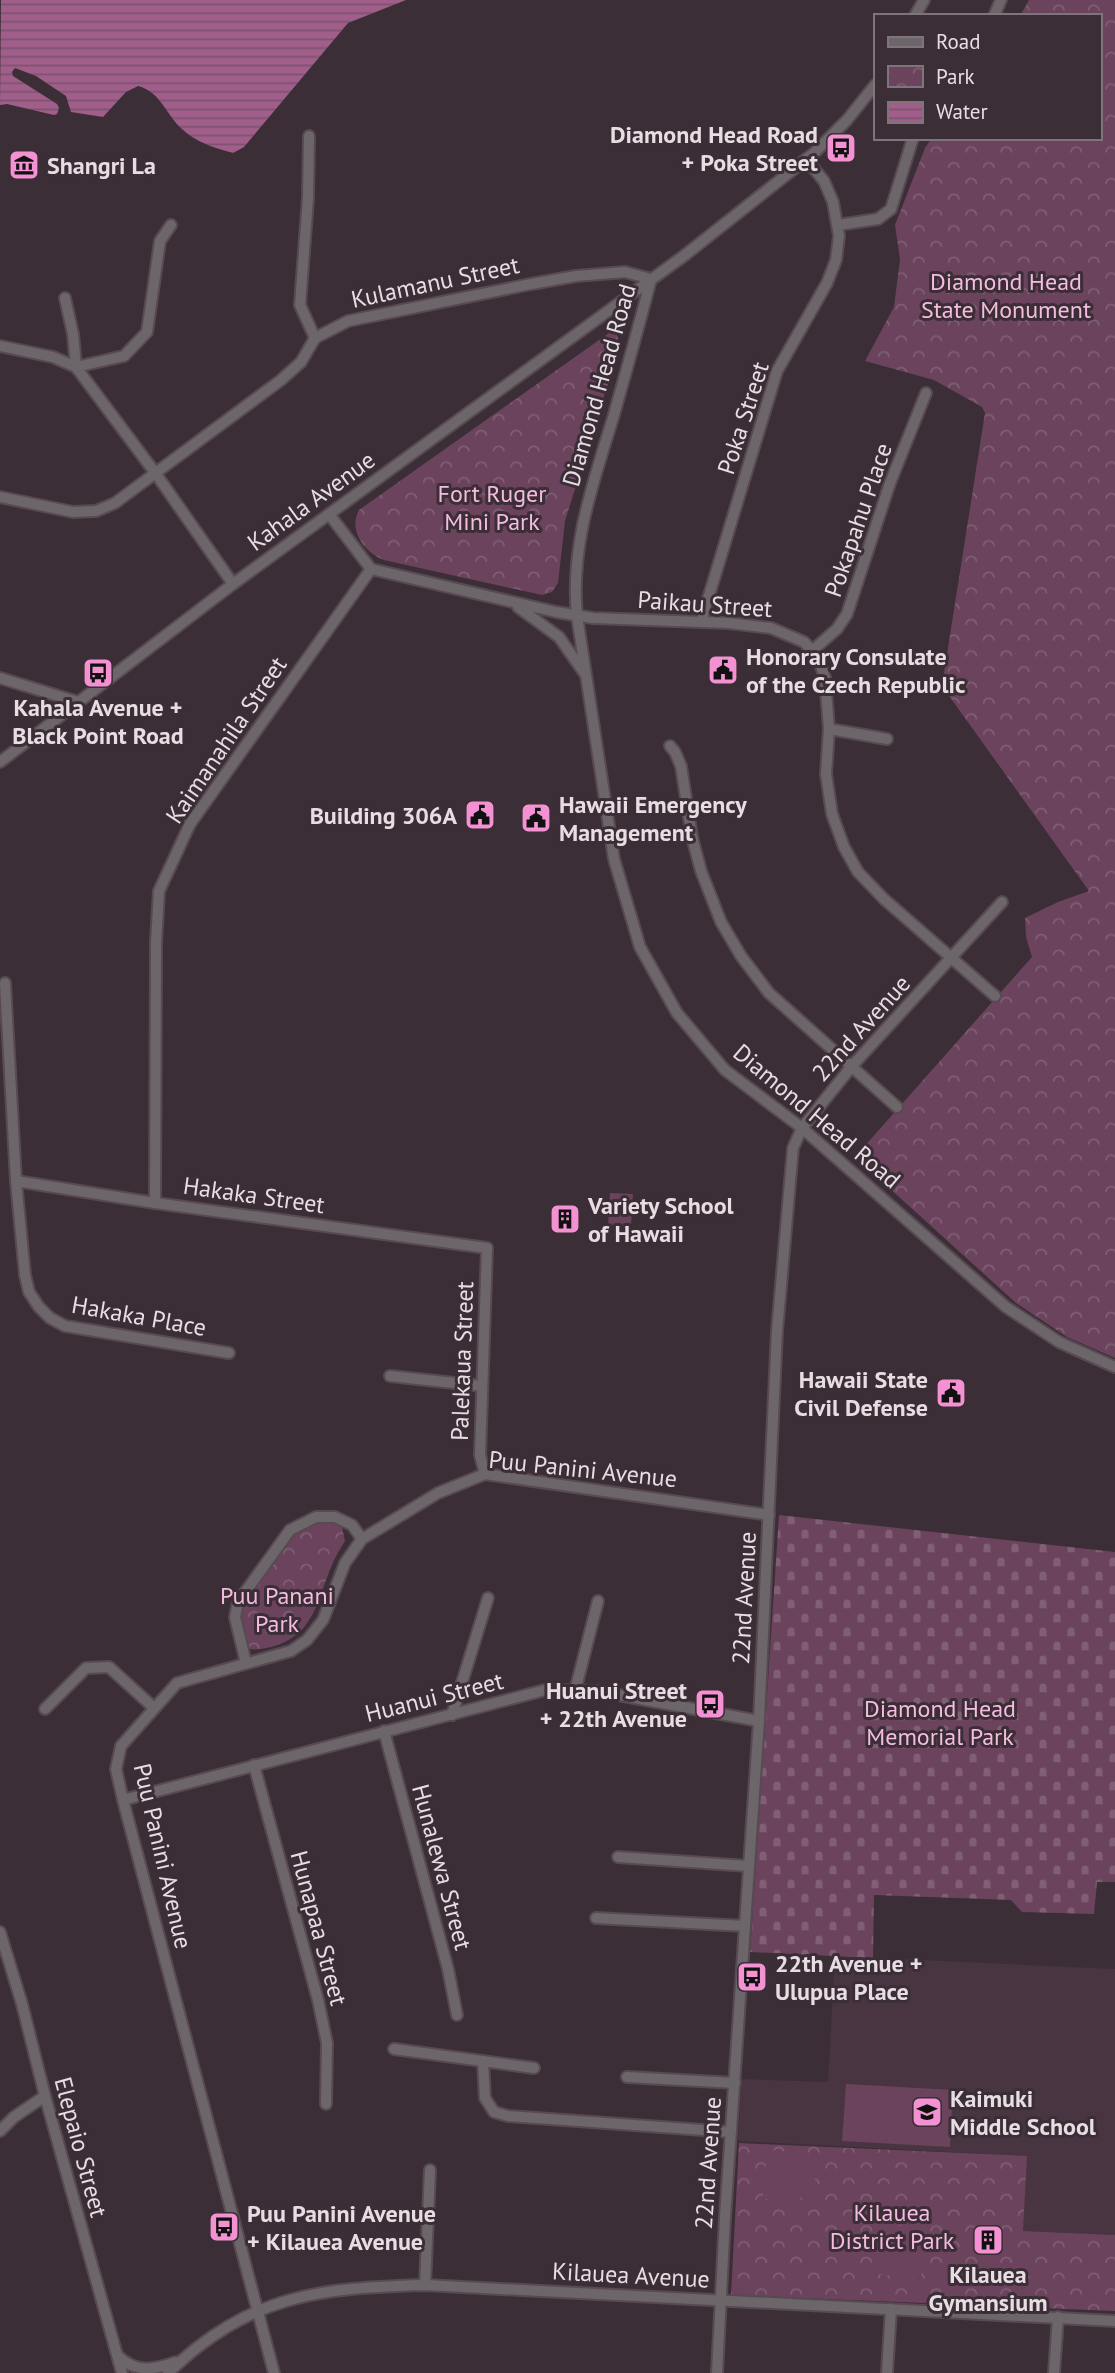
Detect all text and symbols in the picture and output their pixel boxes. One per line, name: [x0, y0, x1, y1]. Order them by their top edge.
legend: [874, 14, 1101, 140]
text: Road: [936, 28, 980, 55]
text: Park: [936, 63, 975, 90]
text: Water: [936, 98, 988, 125]
place label: Diamond Head Road + Poka Street: [610, 119, 819, 178]
bus stop icon: Diamond Head Road + Poka Street: [824, 131, 858, 165]
museum icon: Shangri La: [7, 148, 41, 182]
place label: Shangri La: [47, 150, 156, 181]
street label: Kulamanu Street: [348, 249, 522, 315]
park label: Diamond Head State Monument: [921, 266, 1091, 325]
street label: Diamond Head Road: [555, 280, 643, 490]
street label: Poka Street: [710, 358, 776, 478]
street label: Pokapahu Place: [817, 439, 899, 601]
street label: Kahala Avenue: [241, 444, 381, 558]
park label: Fort Ruger Mini Park: [438, 478, 546, 537]
street label: Paikau Street: [637, 584, 773, 624]
place label: Honorary Consulate of the Czech Republic: [746, 641, 965, 700]
street label: Kaimanahila Street: [159, 651, 293, 829]
public building icon: Honorary Consulate of the Czech Republic: [706, 653, 740, 687]
bus stop icon: Kahala Avenue + Black Point Road: [81, 656, 115, 690]
place label: Kahala Avenue + Black Point Road: [12, 692, 184, 751]
place label: Hawaii Emergency Management: [559, 789, 747, 848]
public building icon: Building 306A: [463, 798, 497, 832]
place label: Building 306A: [310, 800, 457, 831]
public building icon: Hawaii Emergency Management: [519, 801, 553, 835]
street label: 22nd Avenue: [805, 968, 917, 1088]
street label: Diamond Head Road: [727, 1037, 907, 1195]
street label: Hakaka Street: [181, 1170, 327, 1220]
place label: Variety School of Hawaii: [587, 1190, 735, 1249]
building icon: Variety School of Hawaii: [548, 1202, 582, 1236]
street label: Palekaua Street: [444, 1281, 480, 1441]
street label: Hakaka Place: [69, 1289, 209, 1343]
place label: Hawaii State Civil Defense: [794, 1364, 928, 1423]
public building icon: Hawaii State Civil Defense: [934, 1376, 968, 1410]
street label: Puu Panini Avenue: [487, 1444, 679, 1494]
street label: 22nd Avenue: [725, 1531, 763, 1665]
park label: Puu Panani Park: [220, 1580, 334, 1639]
street label: Huanui Street: [362, 1665, 506, 1729]
place label: Huanui Street + 22th Avenue: [540, 1675, 688, 1734]
bus stop icon: Huanui Street + 22th Avenue: [693, 1687, 727, 1721]
park label: Diamond Head Memorial Park: [864, 1693, 1016, 1752]
street label: Puu Panini Avenue: [127, 1760, 199, 1952]
street label: Hunalewa Street: [405, 1781, 479, 1953]
street label: Hunapaa Street: [284, 1847, 354, 2009]
place label: 22th Avenue + Ulupua Place: [775, 1948, 922, 2007]
bus stop icon: 22th Avenue + Ulupua Place: [735, 1960, 769, 1994]
street label: Elepaio Street: [47, 2073, 115, 2221]
place label: Kaimuki Middle School: [950, 2083, 1097, 2142]
school or university icon: Kaimuki Middle School: [910, 2095, 944, 2129]
street label: 22nd Avenue: [688, 2096, 728, 2230]
park label: Kilauea District Park: [830, 2197, 955, 2256]
place label: Puu Panini Avenue + Kilauea Avenue: [247, 2198, 436, 2257]
bus stop icon: Puu Panini Avenue + Kilauea Avenue: [207, 2210, 241, 2244]
building icon: Kilauea Gymansium: [971, 2223, 1005, 2257]
street label: Kilauea Avenue: [551, 2255, 711, 2295]
place label: Kilauea Gymansium: [928, 2259, 1048, 2318]

